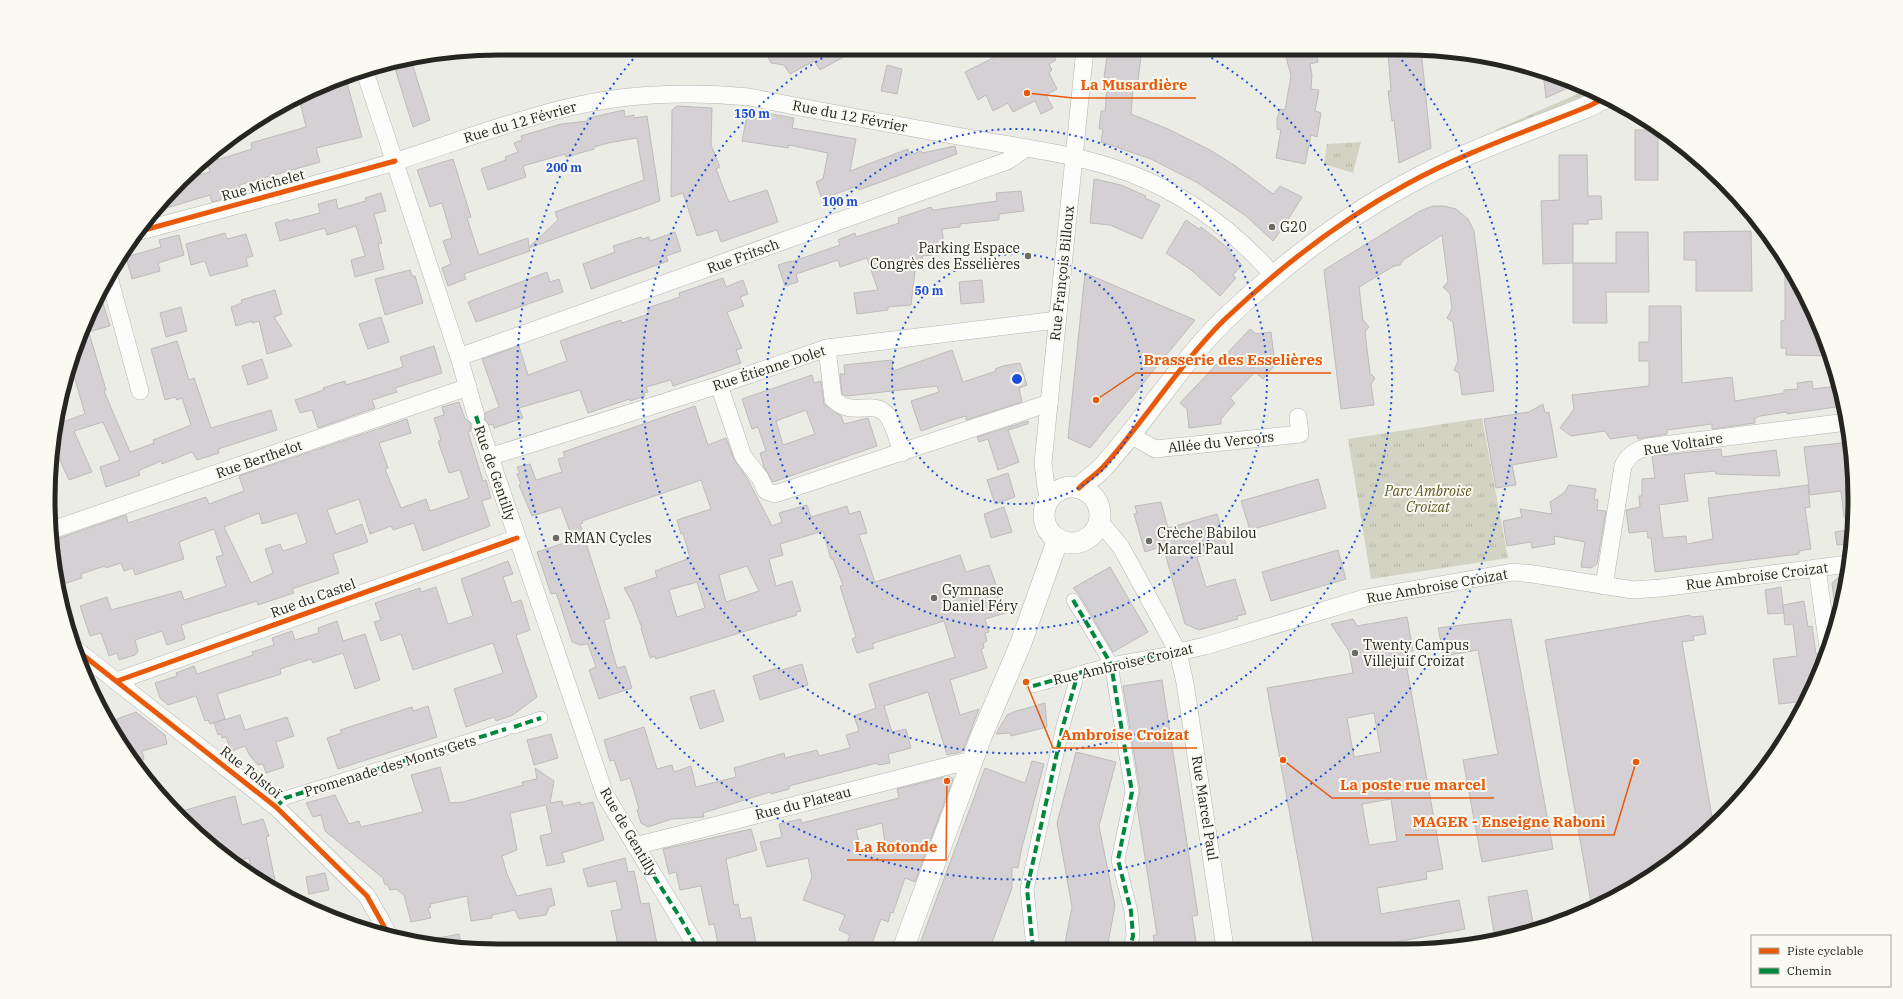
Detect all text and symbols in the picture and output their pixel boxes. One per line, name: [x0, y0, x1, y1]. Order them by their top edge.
callout: La Musardière: [1073, 71, 1196, 98]
text: La Musardière: [1080, 75, 1188, 94]
street label: Rue du 12 Février: [791, 96, 910, 136]
street label: Rue du 12 Février: [461, 97, 579, 147]
text: 150 m: [734, 106, 770, 121]
text: 200 m: [546, 160, 582, 175]
street label: Rue Michelet: [219, 165, 307, 205]
text: 100 m: [822, 194, 858, 209]
street label: Rue François Billoux: [1046, 204, 1078, 342]
place label: G20: [1280, 218, 1307, 236]
marker: G20: [1267, 222, 1277, 232]
street label: Rue Fritsch: [704, 235, 782, 277]
place label: Parking Espace Congrès des Esselières: [870, 239, 1020, 273]
marker: Parking Espace Congrès des Esselières: [1023, 251, 1033, 261]
text: 50 m: [915, 283, 944, 298]
street label: Rue Étienne Dolet: [710, 340, 828, 395]
callout: Brasserie des Esselières: [1136, 346, 1331, 373]
text: Brasserie des Esselières: [1143, 350, 1323, 369]
centre of rings: [1010, 372, 1024, 386]
street label: Rue de Gentilly: [470, 423, 520, 524]
street label: Allée du Vercors: [1167, 427, 1275, 457]
street label: Rue Voltaire: [1642, 429, 1724, 459]
street label: Rue Berthelot: [213, 436, 305, 482]
park label: Parc Ambroise Croizat: [1383, 482, 1472, 516]
place label: Crèche Babilou Marcel Paul: [1157, 524, 1257, 558]
place label: RMAN Cycles: [564, 529, 652, 547]
marker: RMAN Cycles: [551, 533, 561, 543]
marker: Crèche Babilou Marcel Paul: [1144, 536, 1154, 546]
street label: Rue Ambroise Croizat: [1685, 558, 1829, 594]
street label: Rue Ambroise Croizat: [1365, 565, 1509, 607]
street label: Rue du Castel: [268, 574, 358, 622]
place label: Gymnase Daniel Féry: [942, 581, 1018, 615]
marker: Gymnase Daniel Féry: [929, 593, 939, 603]
place label: Twenty Campus Villejuif Croizat: [1363, 636, 1469, 670]
street label: Rue Ambroise Croizat: [1051, 639, 1195, 689]
marker: Twenty Campus Villejuif Croizat: [1350, 648, 1360, 658]
callout: Ambroise Croizat: [1053, 721, 1197, 748]
text: Ambroise Croizat: [1061, 725, 1189, 744]
street label: Promenade des Monts Gets: [302, 731, 478, 801]
street label: Rue Tolstoï: [217, 742, 286, 802]
street label: Rue Marcel Paul: [1188, 754, 1222, 862]
callout: La poste rue marcel: [1332, 771, 1494, 798]
text: La poste rue marcel: [1340, 775, 1486, 794]
street label: Rue du Plateau: [753, 782, 853, 824]
street label: Rue de Gentilly: [596, 784, 662, 880]
callout: MAGER - Enseigne Raboni: [1405, 808, 1614, 835]
text: MAGER - Enseigne Raboni: [1412, 812, 1606, 831]
callout: La Rotonde: [847, 833, 946, 860]
text: La Rotonde: [854, 837, 938, 856]
legend: [1751, 935, 1891, 987]
text: Piste cyclable: [1787, 943, 1863, 958]
text: Chemin: [1787, 963, 1832, 978]

